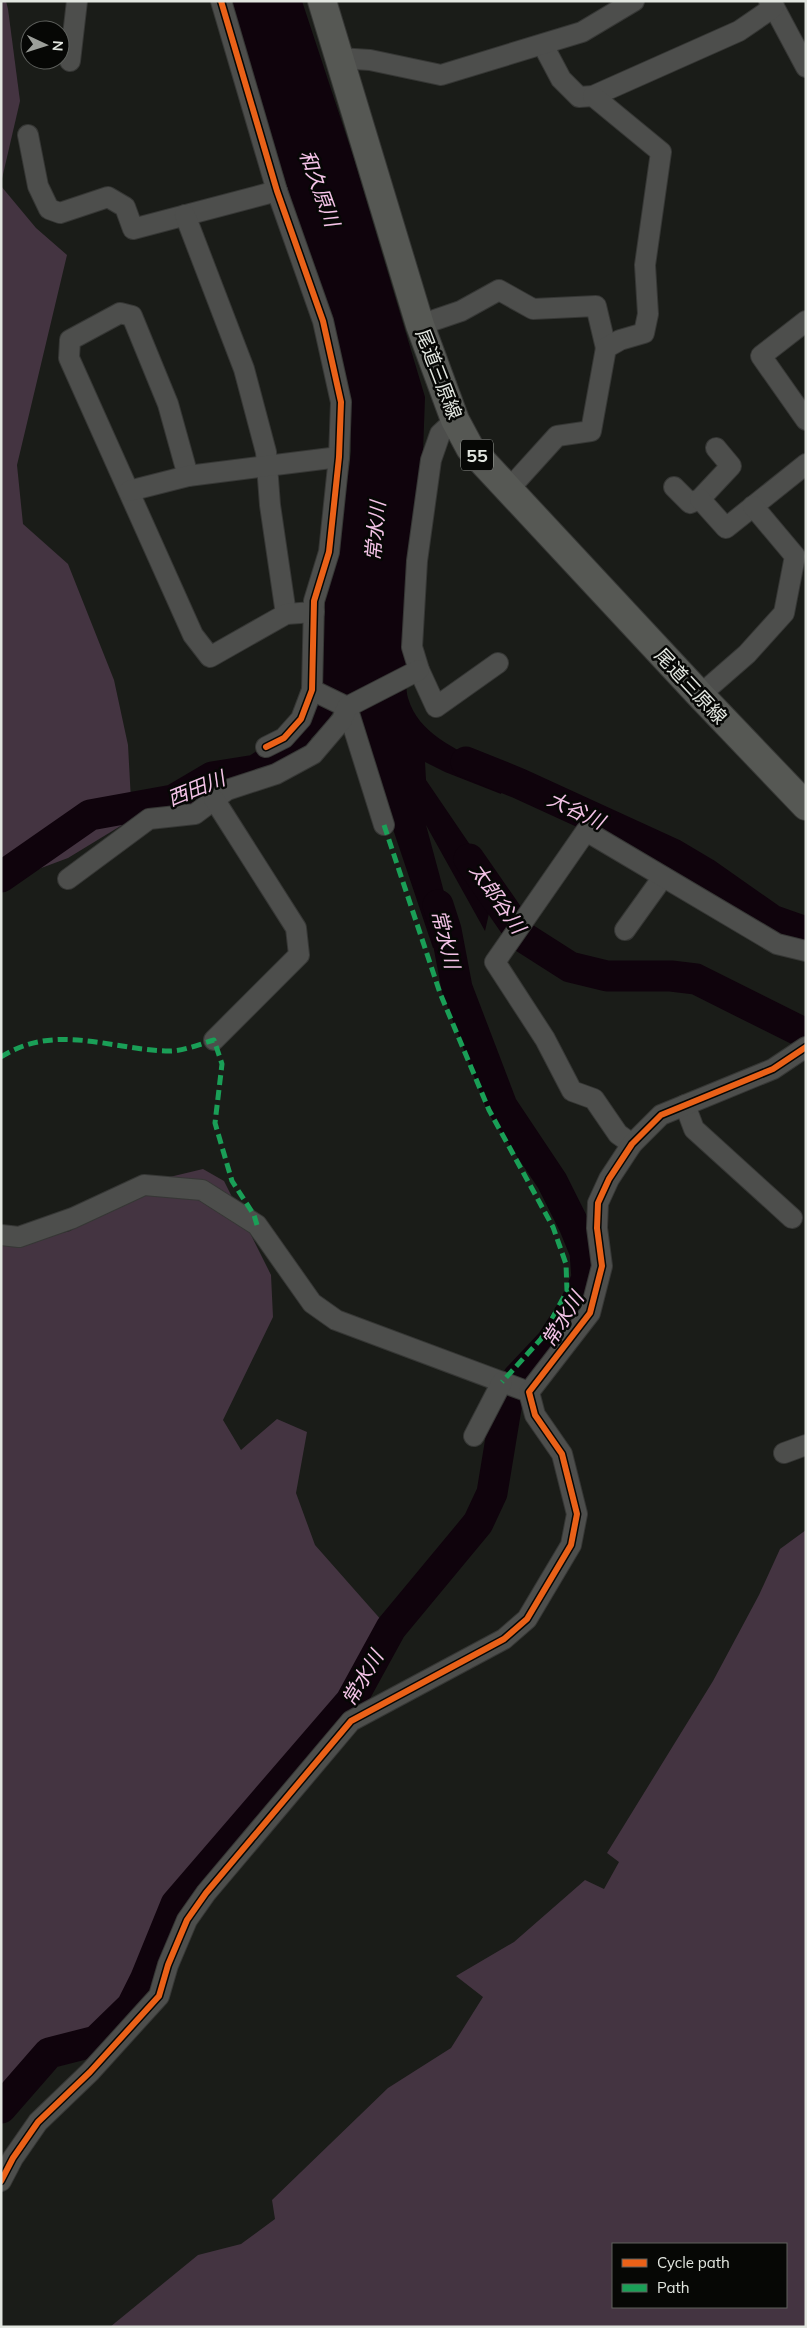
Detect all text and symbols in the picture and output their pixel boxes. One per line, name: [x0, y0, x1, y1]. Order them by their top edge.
north arrow: [20, 20, 70, 70]
text: N: [49, 40, 67, 52]
water label: 和久原川: [295, 146, 346, 232]
street label: 尾道三原線: [411, 325, 467, 423]
road number: 55: [461, 440, 493, 470]
water label: 常水川: [360, 498, 390, 562]
street label: 尾道三原線: [650, 643, 732, 729]
water label: 西田川: [164, 764, 230, 811]
water label: 大谷川: [544, 786, 610, 835]
water label: 太郎谷川: [465, 858, 532, 940]
water label: 常水川: [427, 907, 466, 973]
water label: 常水川: [536, 1285, 590, 1351]
water label: 常水川: [336, 1644, 389, 1710]
legend: [612, 2243, 787, 2308]
text: Cycle path: [657, 2253, 730, 2272]
text: Path: [657, 2278, 689, 2297]

